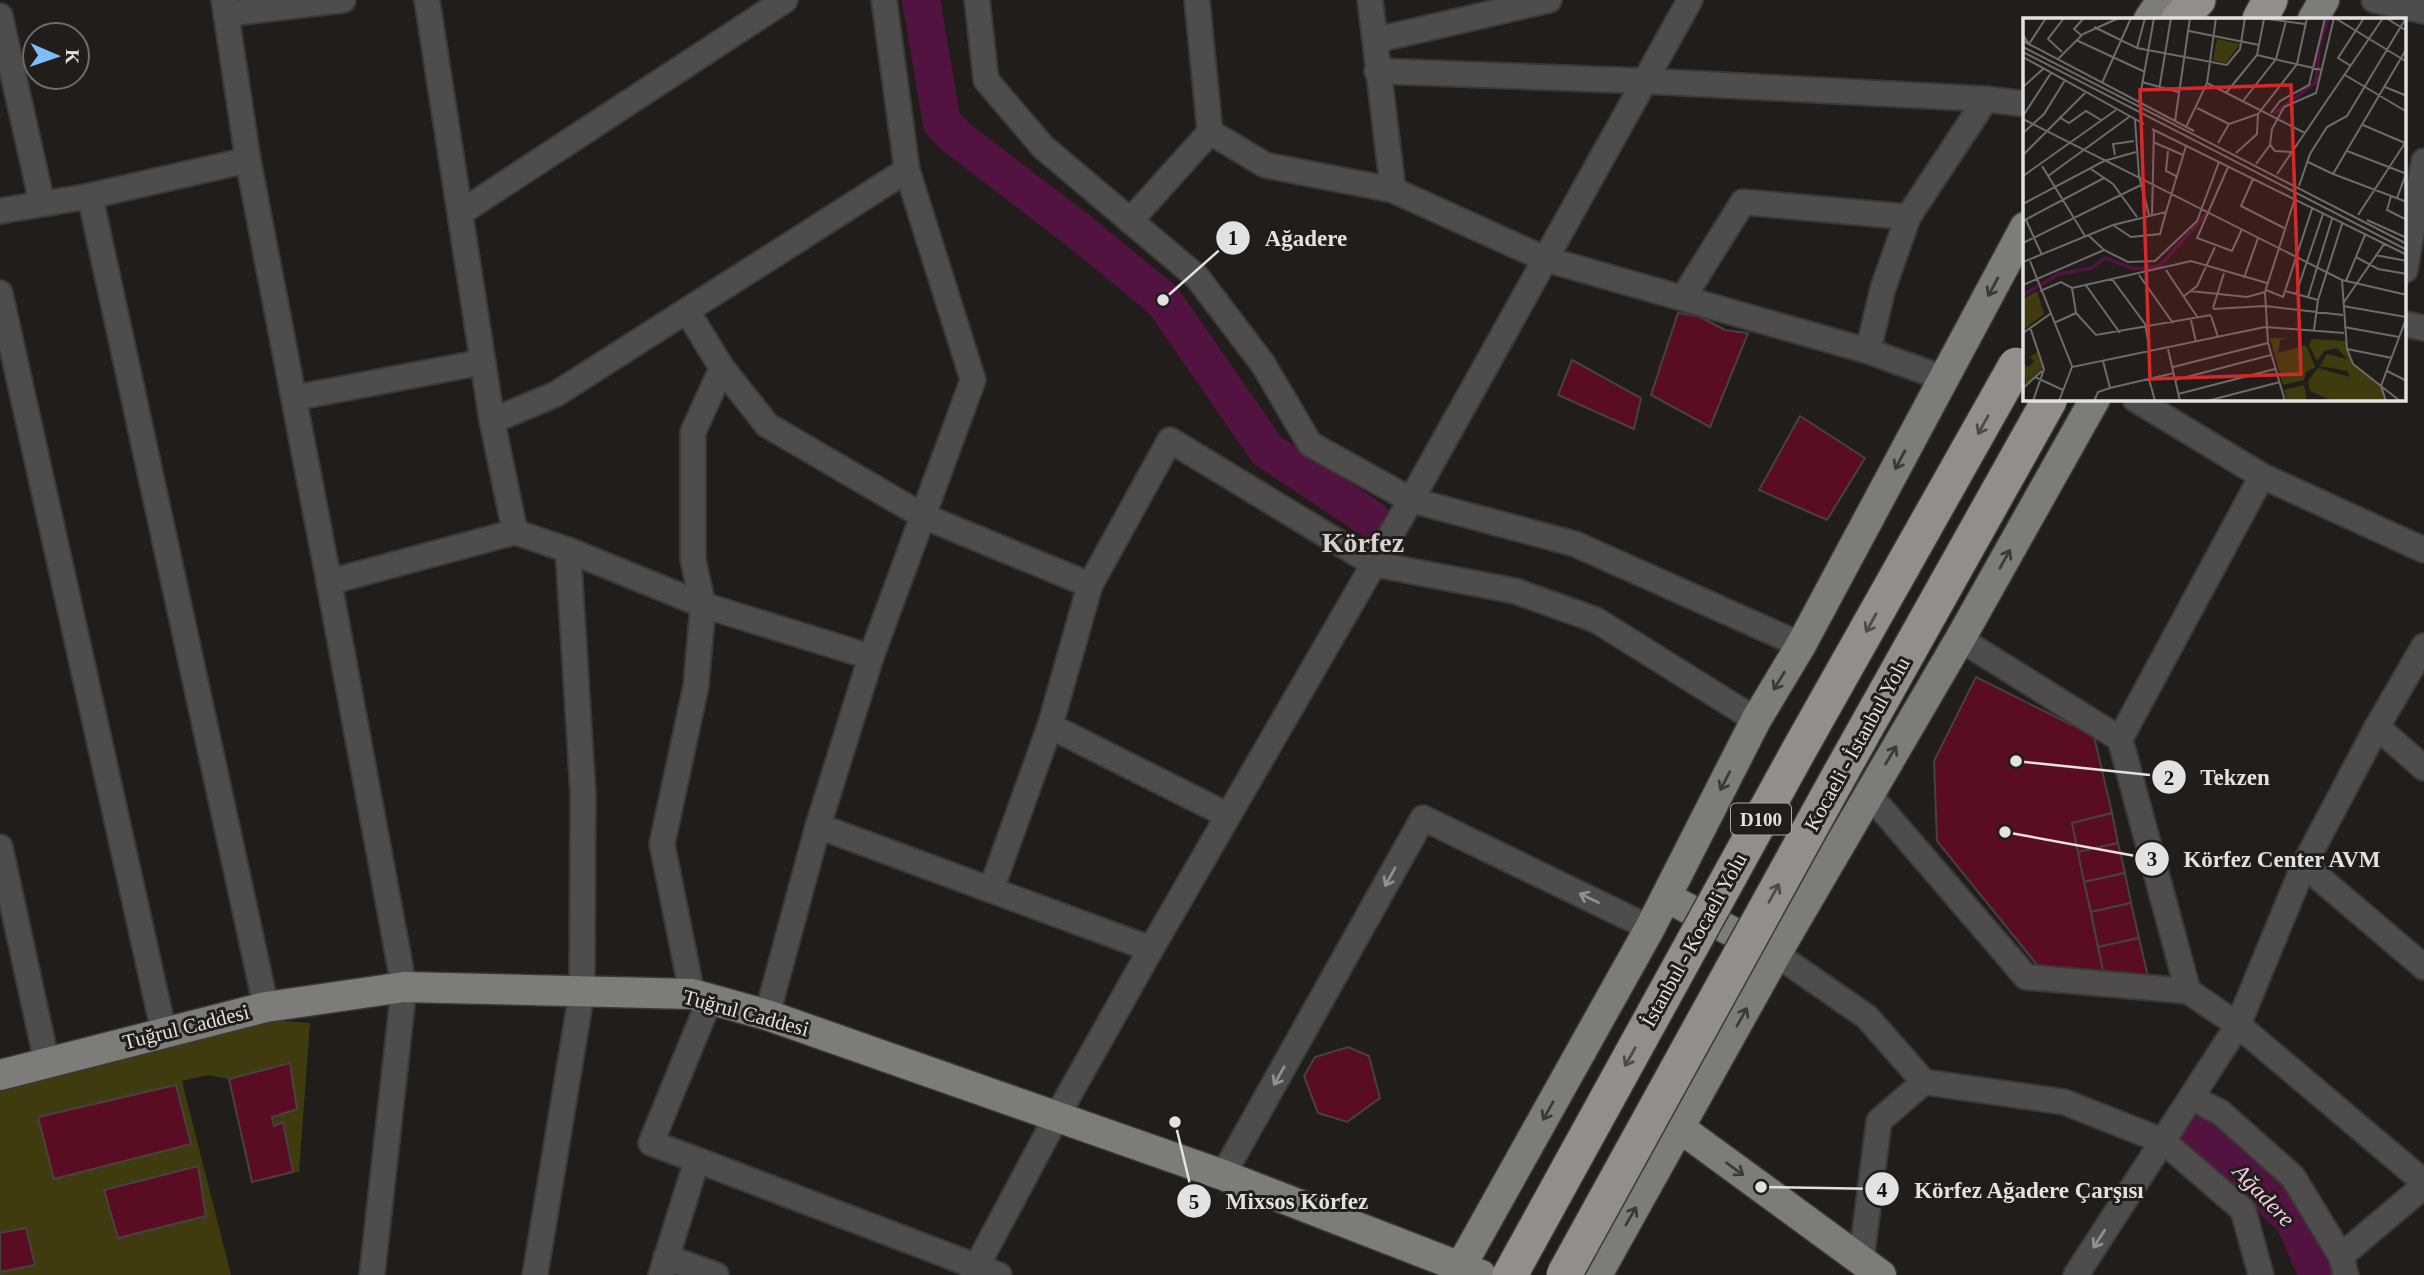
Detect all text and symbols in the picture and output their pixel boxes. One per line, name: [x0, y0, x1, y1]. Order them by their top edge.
inset map: [2023, 18, 2406, 401]
north arrow: [21, 21, 91, 91]
text: K: [62, 49, 83, 65]
callout: Ağadere: [1215, 216, 1361, 260]
text: 1: [1228, 226, 1238, 250]
text: Ağadere: [1265, 226, 1347, 251]
one-way arrow: [1985, 276, 1999, 297]
one-way arrow: [1976, 414, 1990, 434]
one-way arrow: [1892, 449, 1906, 470]
district label: Körfez: [1322, 527, 1404, 558]
one-way arrow: [1998, 549, 2012, 569]
one-way arrow: [1864, 612, 1878, 632]
street label: Kocaeli - İstanbul Yolu: [1799, 653, 1915, 835]
one-way arrow: [1772, 671, 1786, 691]
one-way arrow: [1884, 746, 1898, 766]
callout: Tekzen: [2152, 755, 2284, 799]
text: Tekzen: [2200, 765, 2270, 790]
text: 2: [2164, 766, 2174, 790]
one-way arrow: [1717, 770, 1731, 791]
road number: D100: [1731, 804, 1791, 834]
callout: Körfez Center AVM: [2134, 837, 2396, 881]
text: 3: [2147, 847, 2157, 871]
text: Körfez Center AVM: [2183, 847, 2381, 872]
street label: İstanbul - Kocaeli Yolu: [1636, 849, 1752, 1031]
one-way arrow: [1383, 867, 1397, 887]
one-way arrow: [1768, 883, 1781, 904]
one-way arrow: [1579, 890, 1600, 904]
street label: Tuğrul Caddesi: [680, 985, 812, 1041]
street label: Tuğrul Caddesi: [120, 1000, 252, 1054]
one-way arrow: [1736, 1007, 1749, 1028]
one-way arrow: [1623, 1047, 1637, 1067]
one-way arrow: [1272, 1065, 1285, 1086]
one-way arrow: [1541, 1101, 1555, 1121]
water label: Ağadere: [2226, 1158, 2299, 1232]
one-way arrow: [1726, 1161, 1744, 1176]
callout: Körfez Ağadere Çarşısı: [1865, 1167, 2159, 1211]
text: 4: [1877, 1178, 1888, 1202]
text: Körfez Ağadere Çarşısı: [1914, 1178, 2144, 1203]
callout: Mixsos Körfez: [1177, 1179, 1382, 1223]
text: Mixsos Körfez: [1226, 1189, 1368, 1214]
text: 5: [1189, 1190, 1199, 1214]
one-way arrow: [1624, 1206, 1638, 1226]
one-way arrow: [2092, 1229, 2106, 1249]

